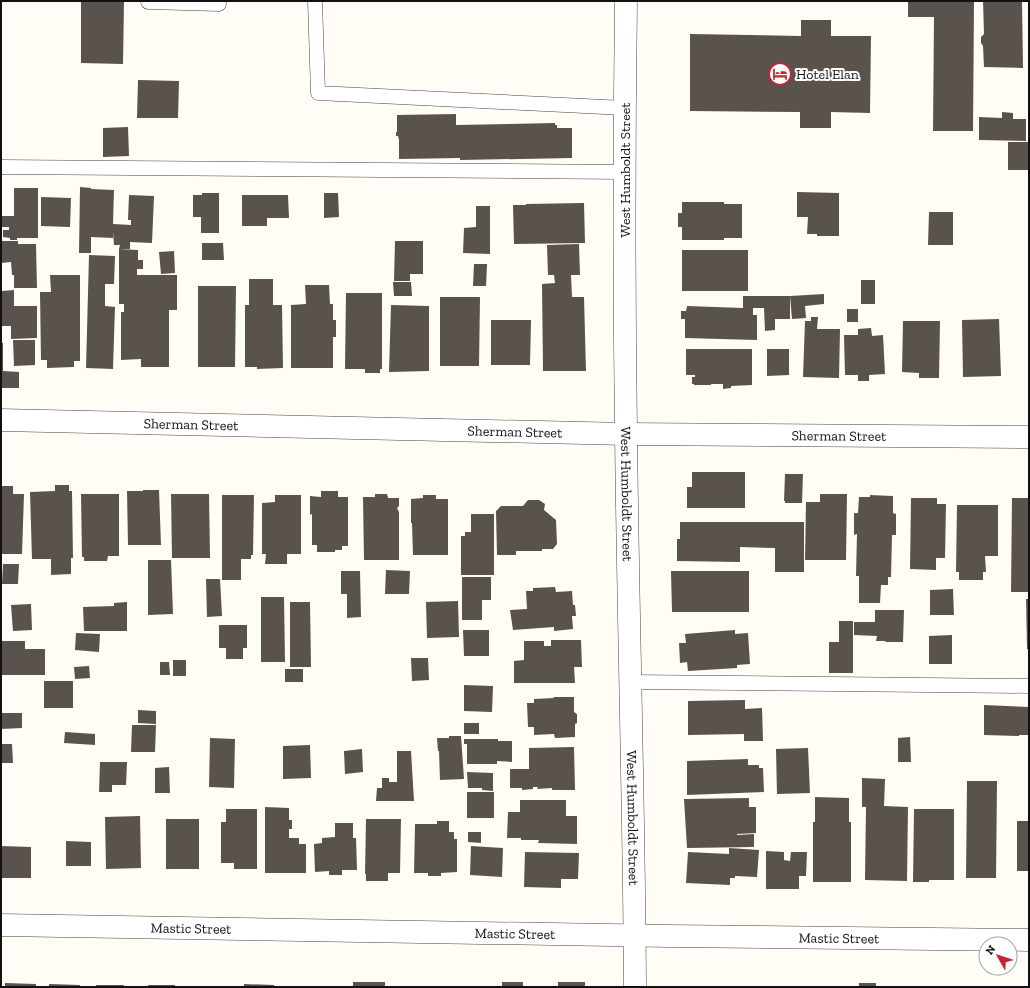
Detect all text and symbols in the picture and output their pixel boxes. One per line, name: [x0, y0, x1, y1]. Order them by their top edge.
hotel icon: Hotel Elan: [767, 61, 793, 87]
place label: Hotel Elan: [796, 66, 859, 83]
street label: West Humboldt Street: [617, 102, 634, 238]
street label: Sherman Street: [143, 415, 239, 434]
street label: Sherman Street: [467, 422, 563, 442]
street label: West Humboldt Street: [617, 426, 636, 563]
street label: Sherman Street: [791, 427, 887, 445]
street label: West Humboldt Street: [623, 750, 642, 886]
street label: Mastic Street: [150, 919, 232, 938]
street label: Mastic Street: [474, 925, 556, 943]
street label: Mastic Street: [798, 929, 880, 947]
north arrow: [978, 936, 1018, 976]
text: N: [983, 942, 999, 957]

